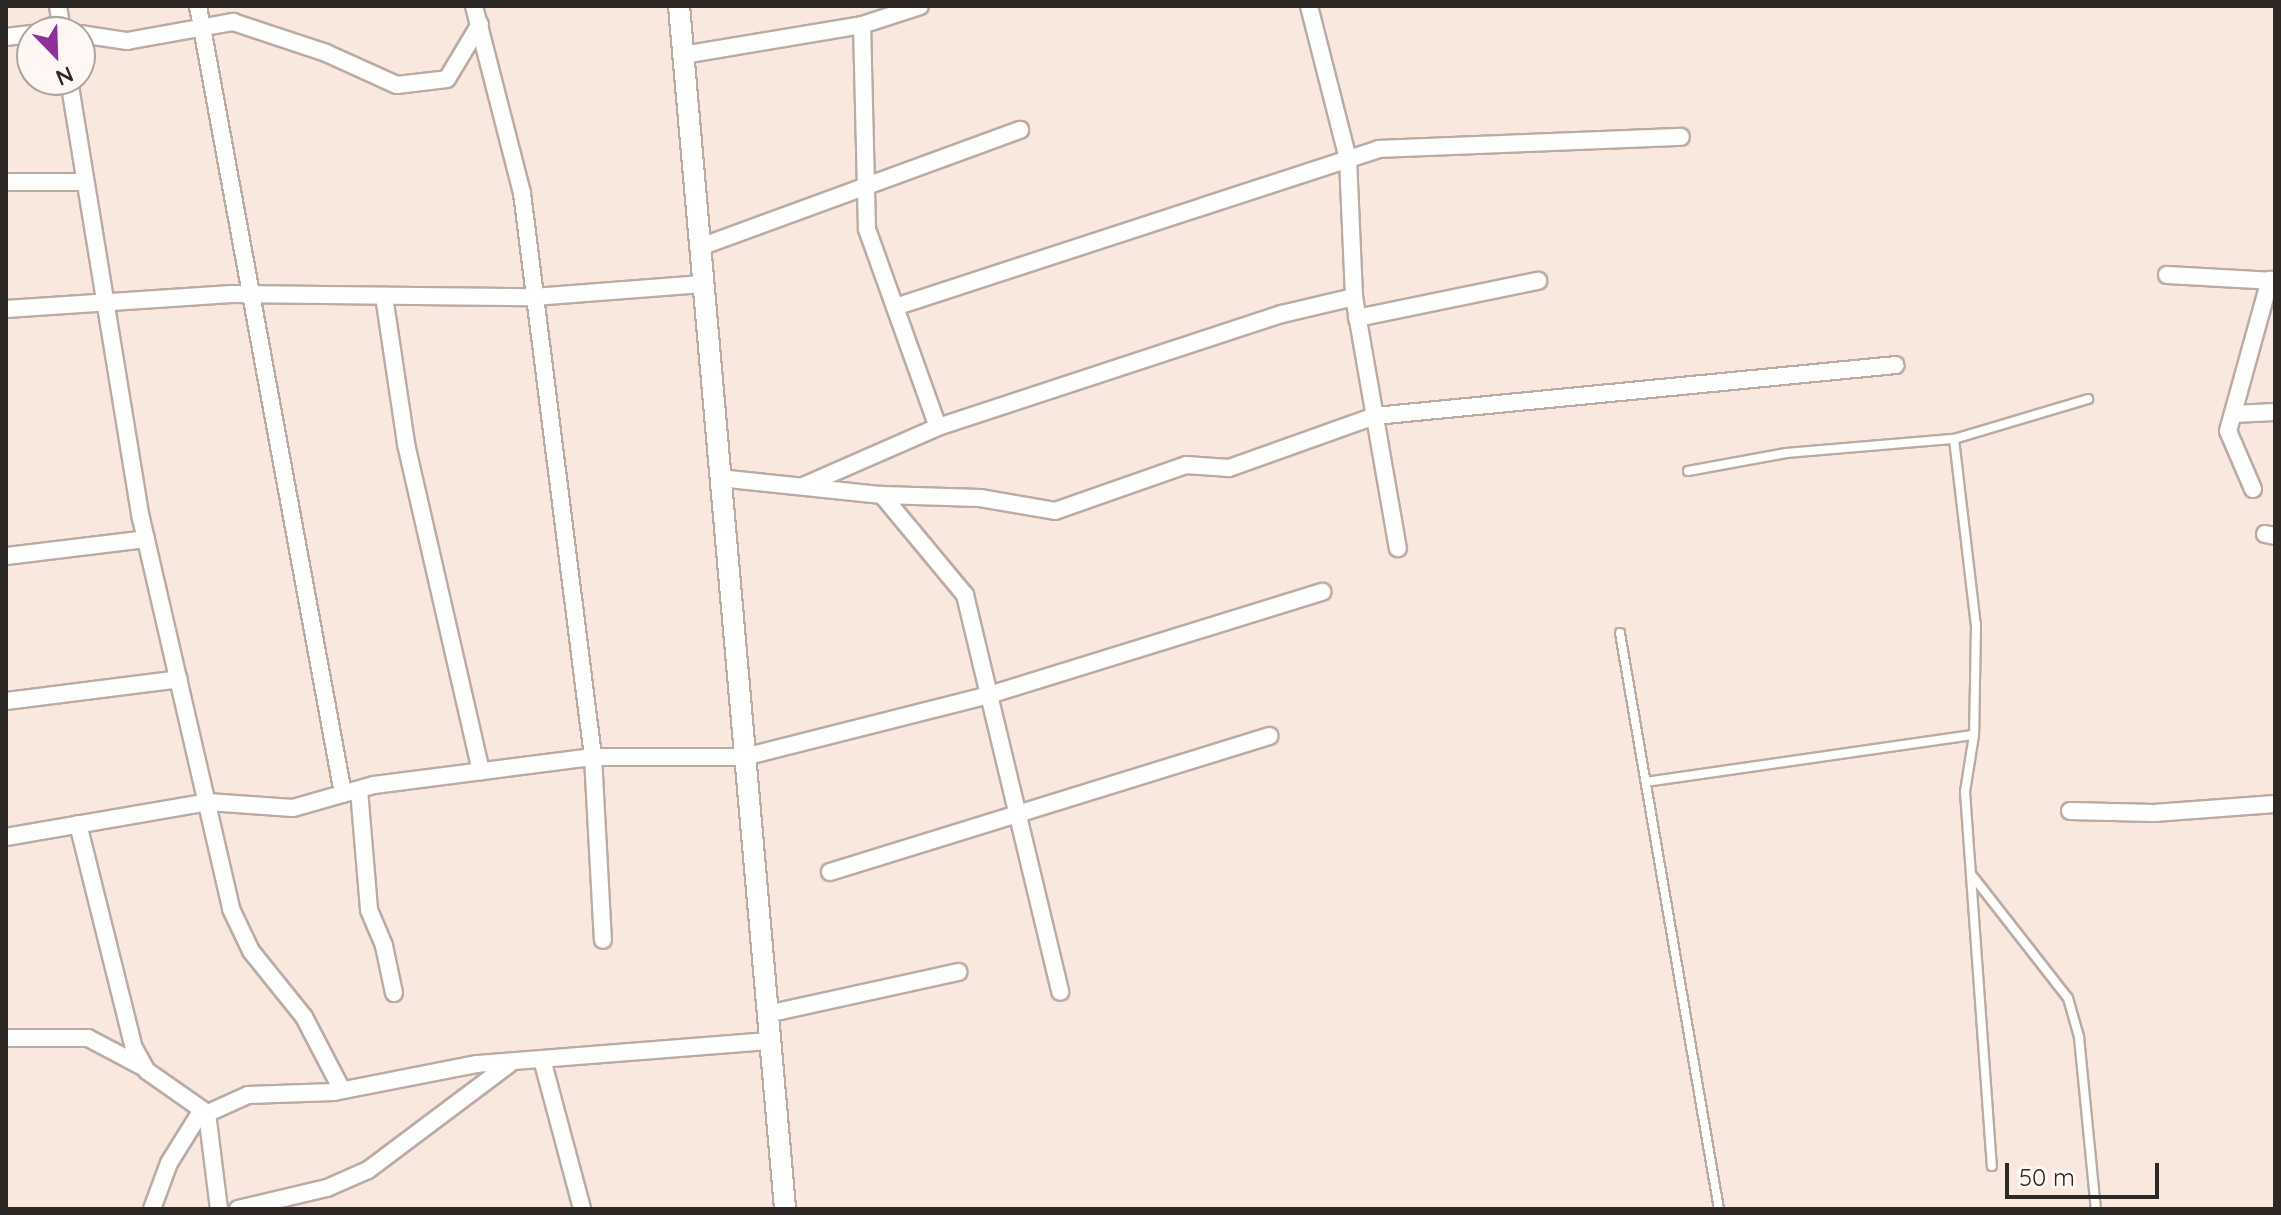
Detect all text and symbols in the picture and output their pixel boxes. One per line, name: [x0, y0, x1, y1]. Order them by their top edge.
north arrow: [16, 16, 96, 96]
text: N: [52, 60, 78, 92]
scale bar: [2009, 1147, 2163, 1197]
text: 50 m: [2019, 1162, 2075, 1192]

